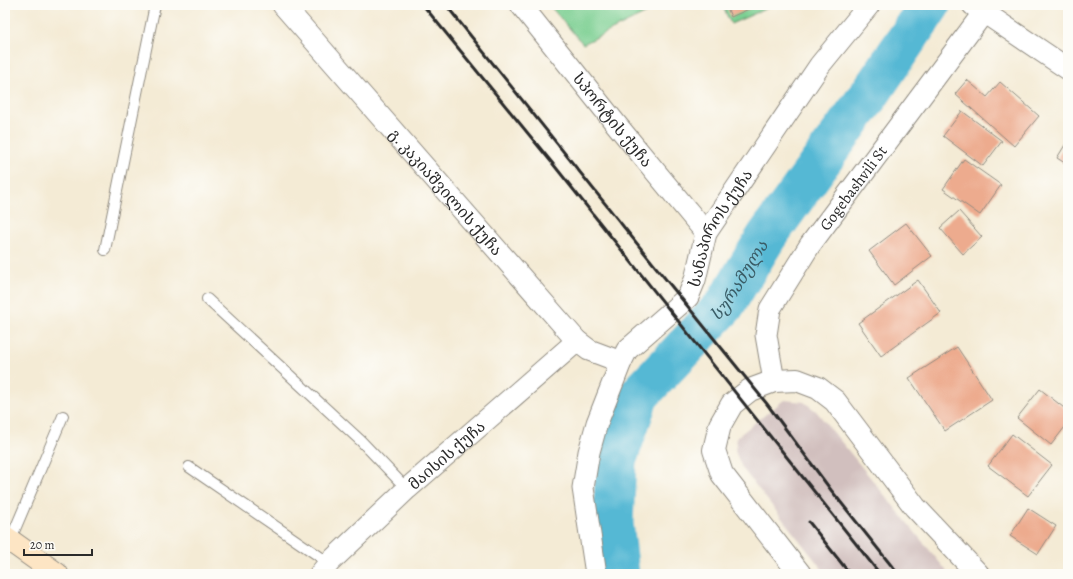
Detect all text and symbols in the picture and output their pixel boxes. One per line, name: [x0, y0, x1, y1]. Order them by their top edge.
street label: სპორტის ქუჩა: [567, 68, 657, 172]
street label: გ. კაკიაშვილის ქუჩა: [384, 124, 507, 261]
street label: Gogebashvili St: [815, 141, 893, 235]
street label: სანაპიროს ქუჩა: [683, 165, 758, 291]
water label: სურამულა: [705, 235, 774, 326]
street label: მაისის ქუჩა: [404, 416, 490, 495]
scale bar: [24, 531, 92, 557]
text: 20 m: [30, 537, 54, 553]

